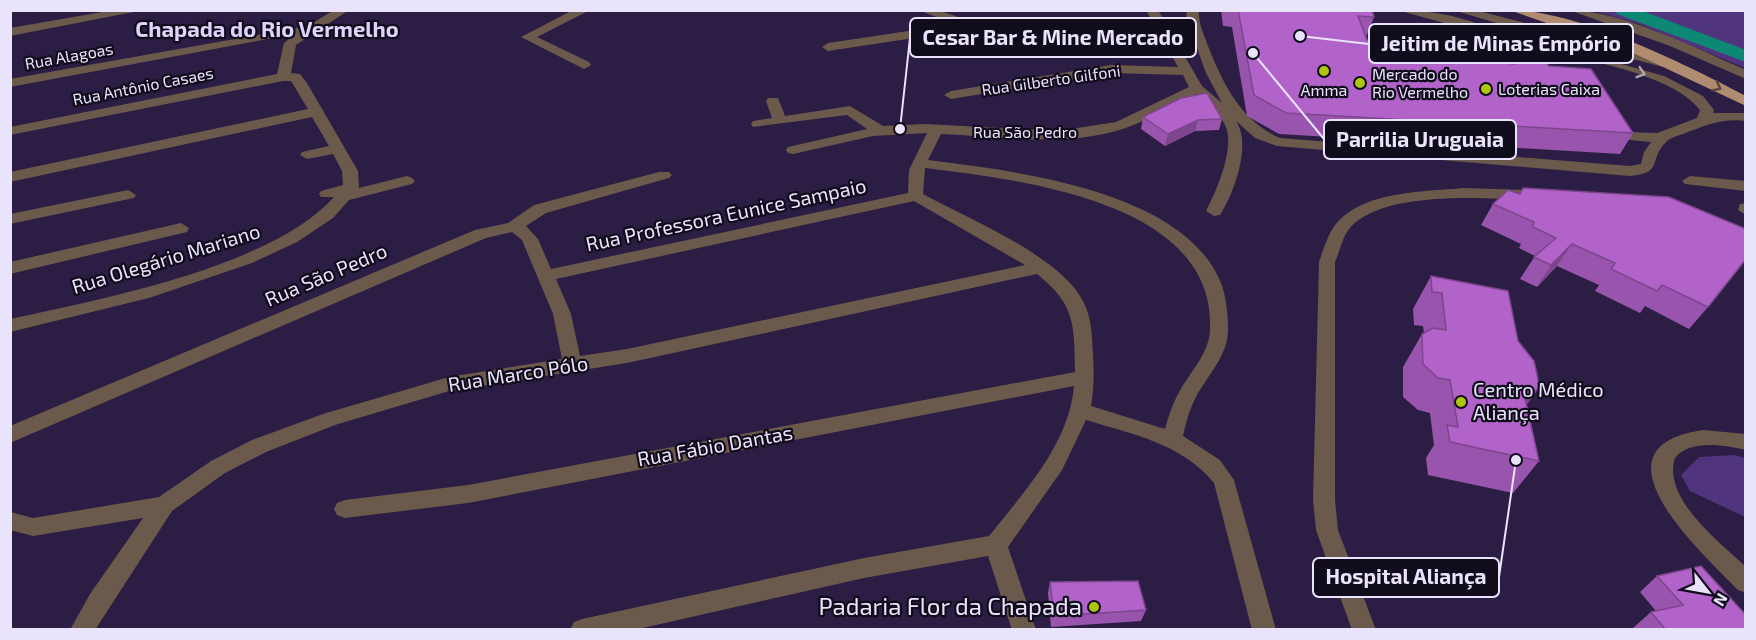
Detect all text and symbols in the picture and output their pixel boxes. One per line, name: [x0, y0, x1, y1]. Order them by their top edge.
district label: Chapada do Rio Vermelho: [135, 15, 399, 41]
callout: Cesar Bar & Mine Mercado: [910, 18, 1196, 57]
text: Cesar Bar & Mine Mercado: [923, 24, 1183, 49]
callout: Jeitim de Minas Empório: [1369, 24, 1633, 63]
text: Jeitim de Minas Empório: [1381, 30, 1621, 55]
street label: Rua Alagoas: [23, 38, 115, 73]
street label: Rua Gilberto Gilfoni: [980, 60, 1122, 99]
street label: Rua Antônio Casaes: [71, 63, 215, 108]
marker: Amma: [1317, 64, 1331, 78]
place label: Mercado do Rio Vermelho: [1372, 64, 1468, 101]
one-way arrow: [1635, 66, 1646, 78]
marker: Mercado do Rio Vermelho: [1353, 76, 1367, 90]
place label: Loterias Caixa: [1498, 79, 1600, 98]
place label: Amma: [1301, 80, 1347, 99]
one-way arrow: [1711, 80, 1722, 91]
marker: Loterias Caixa: [1479, 82, 1493, 96]
callout: Parrilia Uruguaia: [1324, 120, 1516, 159]
street label: Rua São Pedro: [973, 122, 1077, 141]
text: Parrilia Uruguaia: [1336, 126, 1504, 151]
street label: Rua Professora Eunice Sampaio: [583, 173, 868, 255]
street label: Rua Olegário Mariano: [69, 218, 263, 298]
street label: Rua São Pedro: [261, 238, 390, 311]
street label: Rua Marco Pólo: [446, 350, 589, 396]
place label: Centro Médico Aliança: [1473, 377, 1604, 425]
marker: Centro Médico Aliança: [1454, 395, 1468, 409]
street label: Rua Fábio Dantas: [635, 420, 794, 470]
callout: Hospital Aliança: [1313, 558, 1499, 597]
north arrow: [1678, 562, 1738, 622]
text: Hospital Aliança: [1325, 563, 1487, 590]
text: N: [1710, 590, 1732, 610]
place label: Padaria Flor da Chapada: [818, 591, 1082, 620]
marker: Padaria Flor da Chapada: [1087, 600, 1101, 614]

